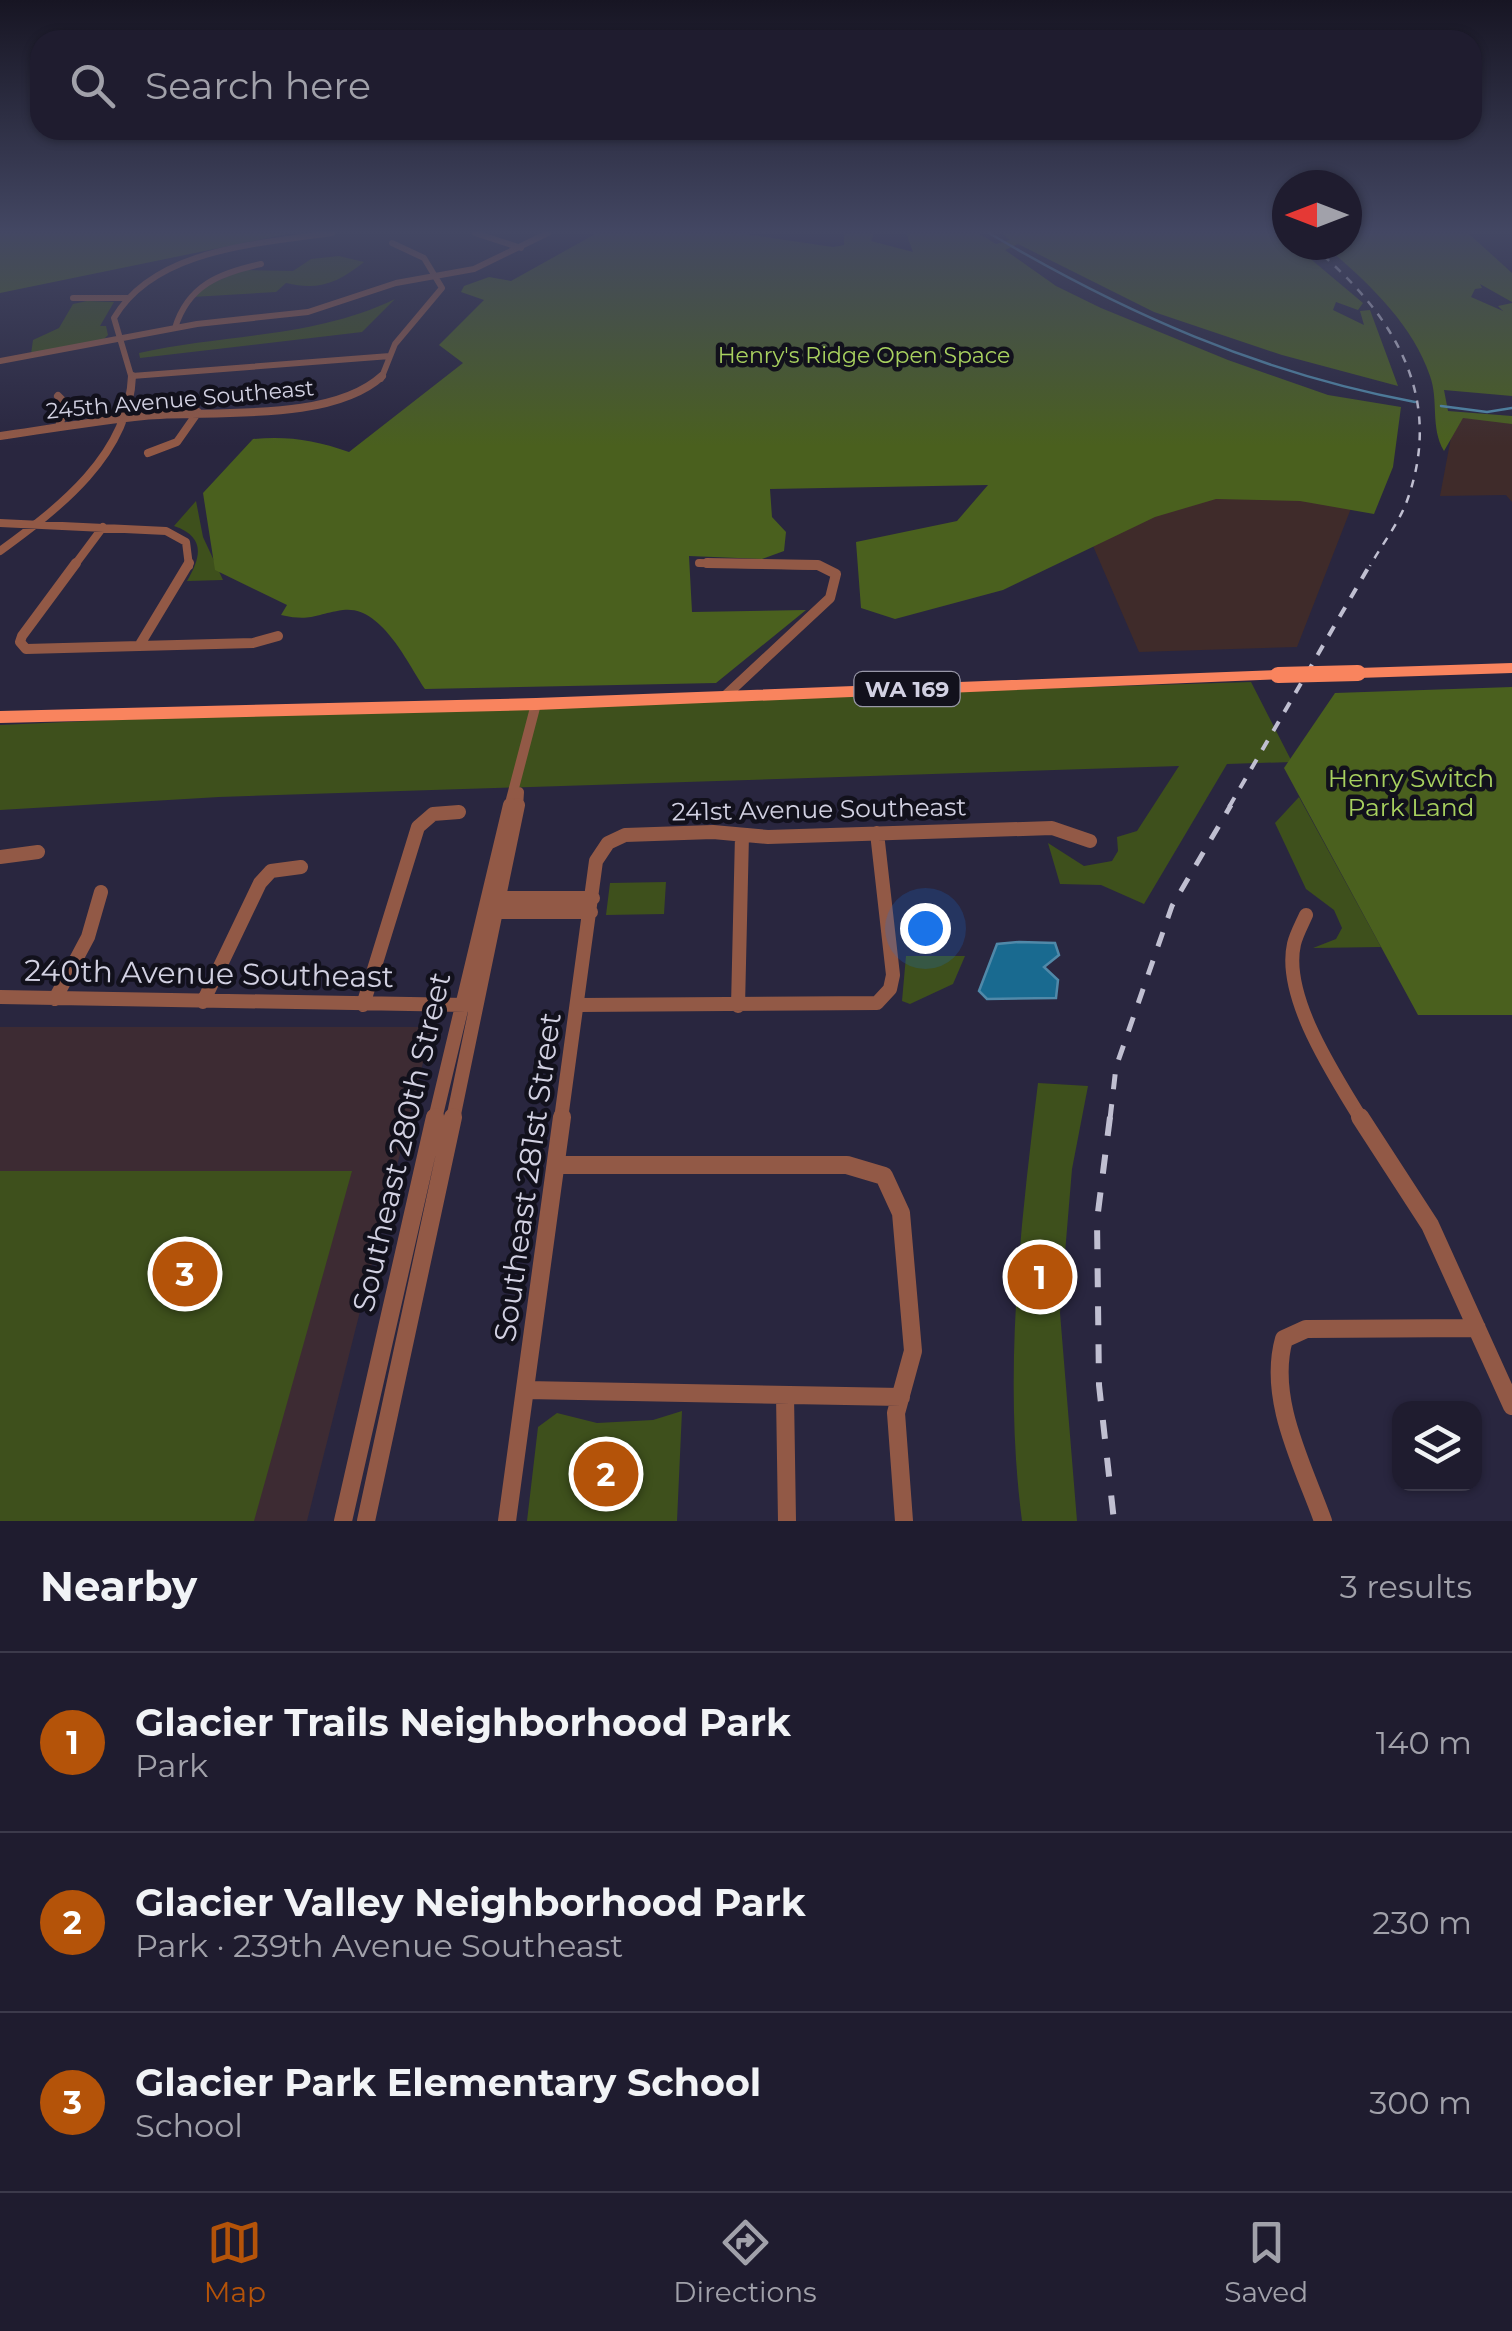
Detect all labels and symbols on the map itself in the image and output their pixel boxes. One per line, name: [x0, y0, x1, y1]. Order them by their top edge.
north arrow: [1272, 170, 1362, 260]
park label: Henry's Ridge Open Space: [718, 342, 1010, 369]
street label: 245th Avenue Southeast: [45, 374, 315, 425]
road number: WA 169: [854, 672, 960, 706]
park label: Henry Switch Park Land: [1328, 763, 1494, 822]
street label: 241st Avenue Southeast: [671, 791, 967, 827]
your location: [900, 903, 951, 954]
street label: 240th Avenue Southeast: [24, 952, 394, 995]
street label: Southeast 280th Street: [344, 969, 459, 1315]
street label: Southeast 281st Street: [486, 1010, 569, 1344]
pin: 3: [152, 1236, 218, 1312]
pin: 1: [1008, 1240, 1072, 1314]
pin: 2: [574, 1436, 638, 1512]

